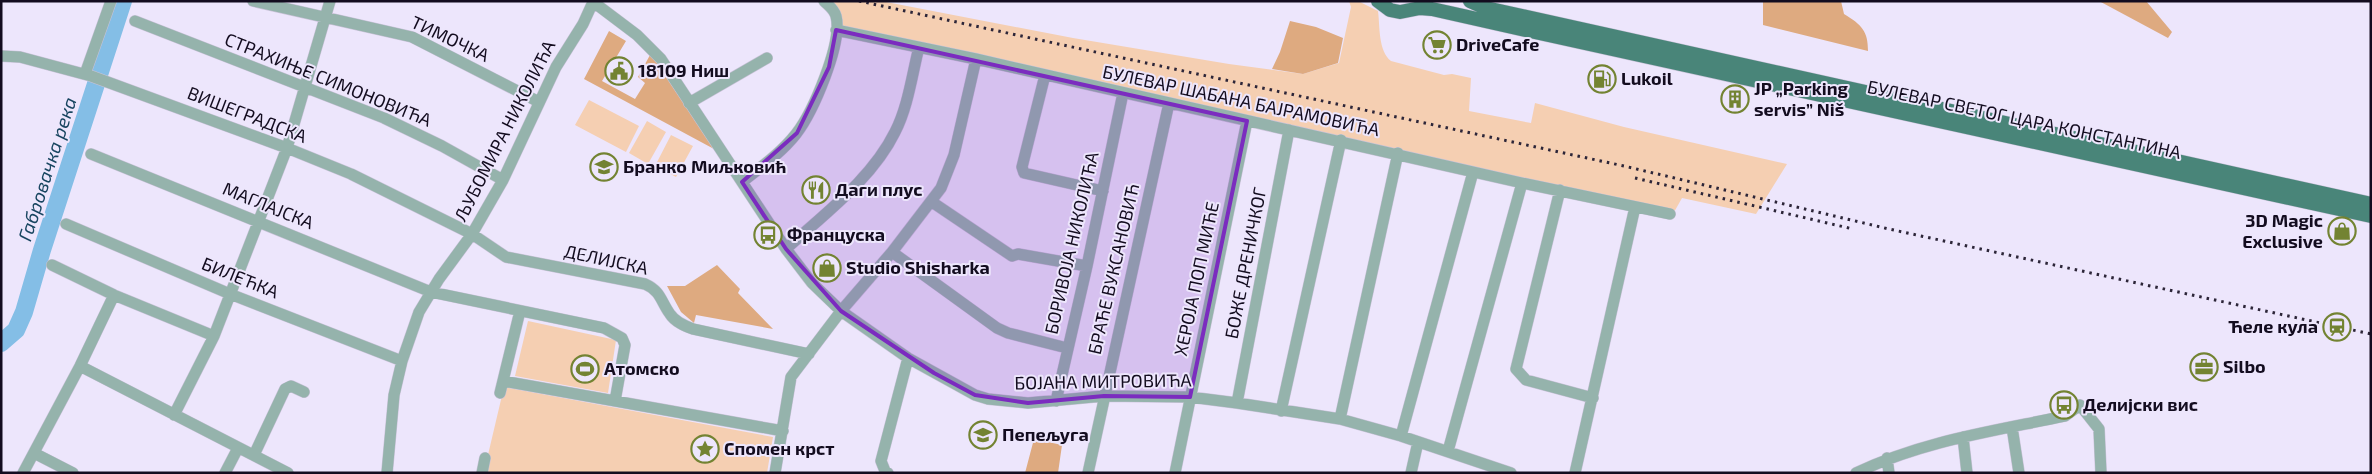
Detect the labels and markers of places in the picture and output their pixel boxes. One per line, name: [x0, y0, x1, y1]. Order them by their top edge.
supermarket icon: DriveCafe: [1422, 30, 1452, 60]
place label: DriveCafe: [1456, 33, 1539, 55]
public building icon: 18109 Ниш: [604, 56, 634, 86]
place label: 18109 Ниш: [638, 59, 729, 81]
fuel station icon: Lukoil: [1587, 64, 1617, 94]
place label: Lukoil: [1621, 67, 1673, 89]
place label: JP „Parking servis” Niš: [1754, 77, 1849, 120]
building icon: JP „Parking servis” Niš: [1720, 84, 1750, 114]
school or university icon: Бранко Миљковић: [589, 152, 619, 182]
place label: Бранко Миљковић: [623, 155, 786, 177]
restaurant icon: Даги плус: [801, 175, 831, 205]
place label: Даги плус: [835, 178, 923, 200]
place label: 3D Magic Exclusive: [2242, 209, 2323, 252]
shop icon: 3D Magic Exclusive: [2327, 216, 2357, 246]
bus stop icon: Француска: [753, 220, 783, 250]
place label: Француска: [787, 223, 885, 245]
shop icon: Studio Shisharka: [812, 253, 842, 283]
place label: Studio Shisharka: [846, 256, 990, 278]
station icon: Ћеле кула: [2322, 312, 2352, 342]
place label: Ћеле кула: [2228, 315, 2318, 337]
office icon: Silbo: [2189, 352, 2219, 382]
sports icon: Атомско: [570, 354, 600, 384]
place label: Silbo: [2223, 355, 2266, 377]
place label: Атомско: [604, 357, 680, 379]
bus stop icon: Делијски вис: [2049, 390, 2079, 420]
place label: Делијски вис: [2083, 393, 2198, 415]
school or university icon: Пепељуга: [968, 420, 998, 450]
place label: Пепељуга: [1002, 423, 1089, 445]
place icon: Спомен крст: [690, 434, 720, 464]
place label: Спомен крст: [724, 437, 835, 459]

